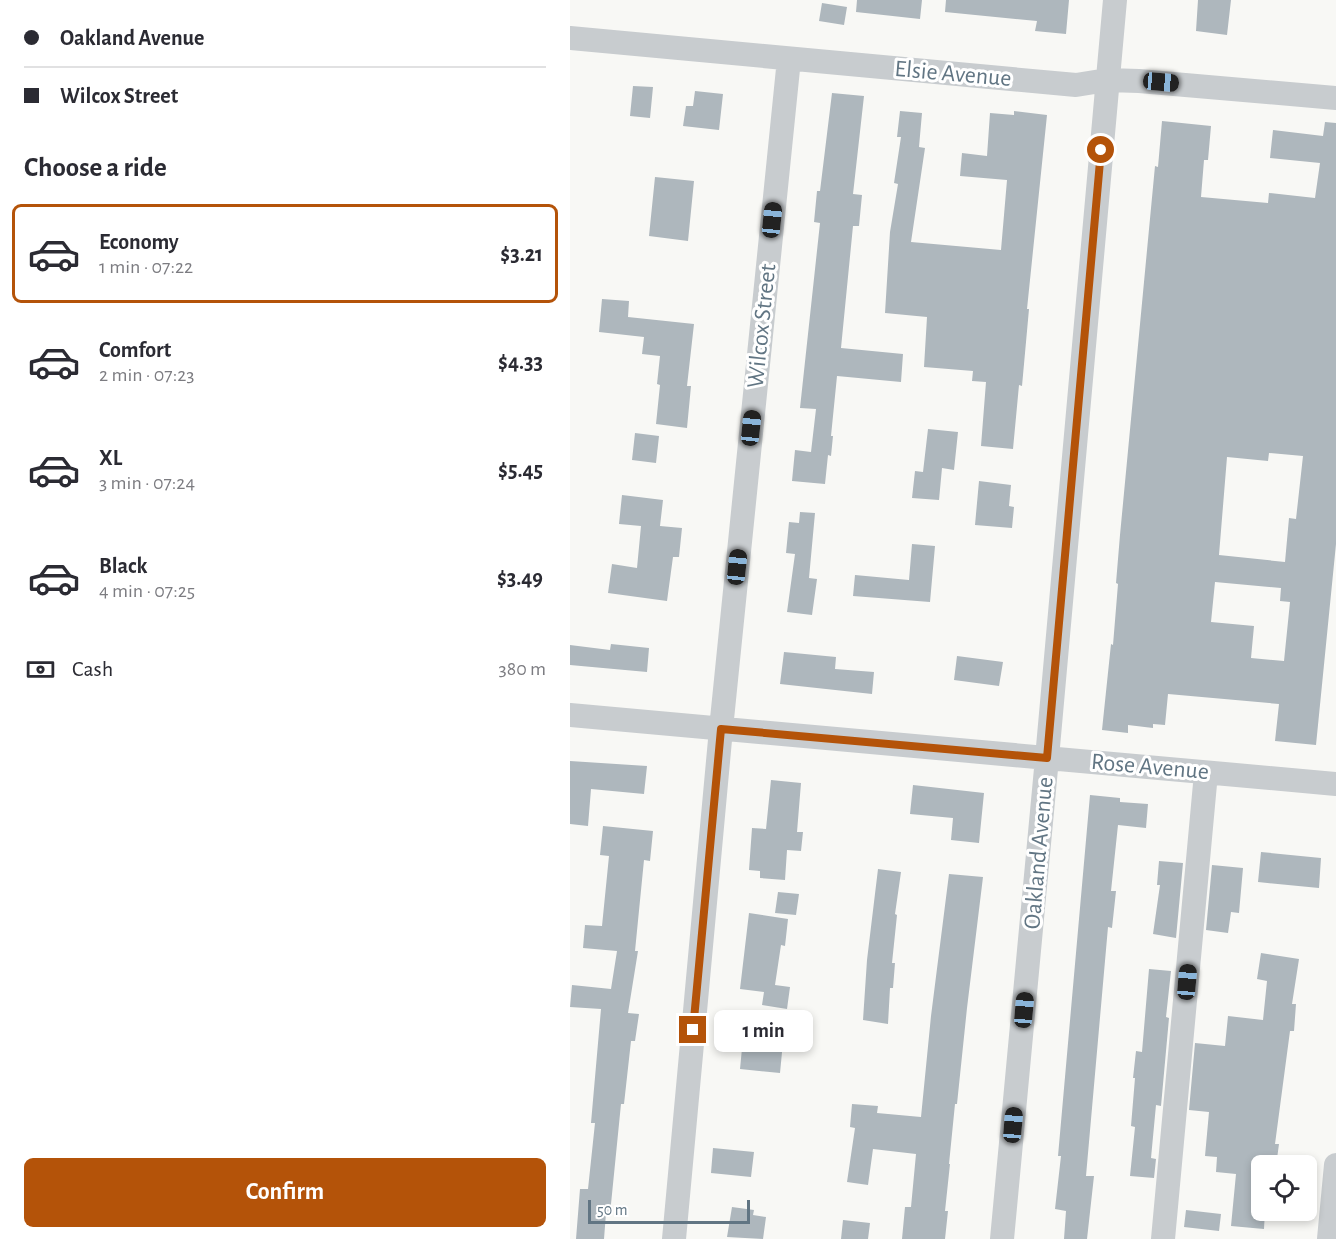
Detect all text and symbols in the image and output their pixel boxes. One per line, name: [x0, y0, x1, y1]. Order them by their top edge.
text: Oakland Avenue: [60, 27, 204, 49]
street label: Elsie Avenue: [894, 57, 1012, 91]
car: [1142, 71, 1180, 93]
text: Wilcox Street: [60, 85, 178, 107]
route start: [1087, 136, 1114, 163]
text: Choose a ride: [24, 154, 167, 181]
car: [761, 201, 783, 239]
icon: car: [27, 227, 81, 281]
text: Economy: [99, 231, 179, 253]
text: $3.21: [500, 243, 543, 265]
text: 1 min · 07:22: [99, 257, 193, 277]
street label: Wilcox Street: [744, 262, 780, 389]
icon: car: [27, 335, 81, 389]
text: Comfort: [99, 339, 171, 361]
text: $4.33: [498, 351, 543, 373]
text: 2 min · 07:23: [99, 365, 195, 385]
car: [740, 409, 762, 447]
icon: car: [27, 443, 81, 497]
text: XL: [99, 447, 122, 469]
text: $5.45: [498, 459, 543, 481]
text: 3 min · 07:24: [99, 473, 195, 493]
car: [726, 548, 748, 586]
icon: car: [27, 551, 81, 605]
text: Black: [99, 555, 147, 577]
text: $3.49: [497, 567, 543, 589]
text: 4 min · 07:25: [99, 581, 195, 601]
icon: cash: [24, 653, 57, 686]
text: Cash: [72, 658, 113, 680]
text: 380 m: [498, 659, 546, 679]
street label: Rose Avenue: [1090, 750, 1210, 784]
street label: Oakland Avenue: [1020, 776, 1058, 930]
car: [1176, 963, 1198, 1001]
car: [1013, 991, 1035, 1029]
callout: 1 min: [714, 1009, 813, 1051]
route end: [679, 1016, 706, 1043]
text: 1 min: [742, 1021, 785, 1041]
car: [1002, 1106, 1024, 1144]
map controls: [1251, 1155, 1317, 1221]
button: locate: [1251, 1155, 1317, 1221]
button: Confirm: [24, 1158, 546, 1227]
scale bar: [588, 1197, 750, 1224]
text: 50 m: [597, 1202, 628, 1218]

